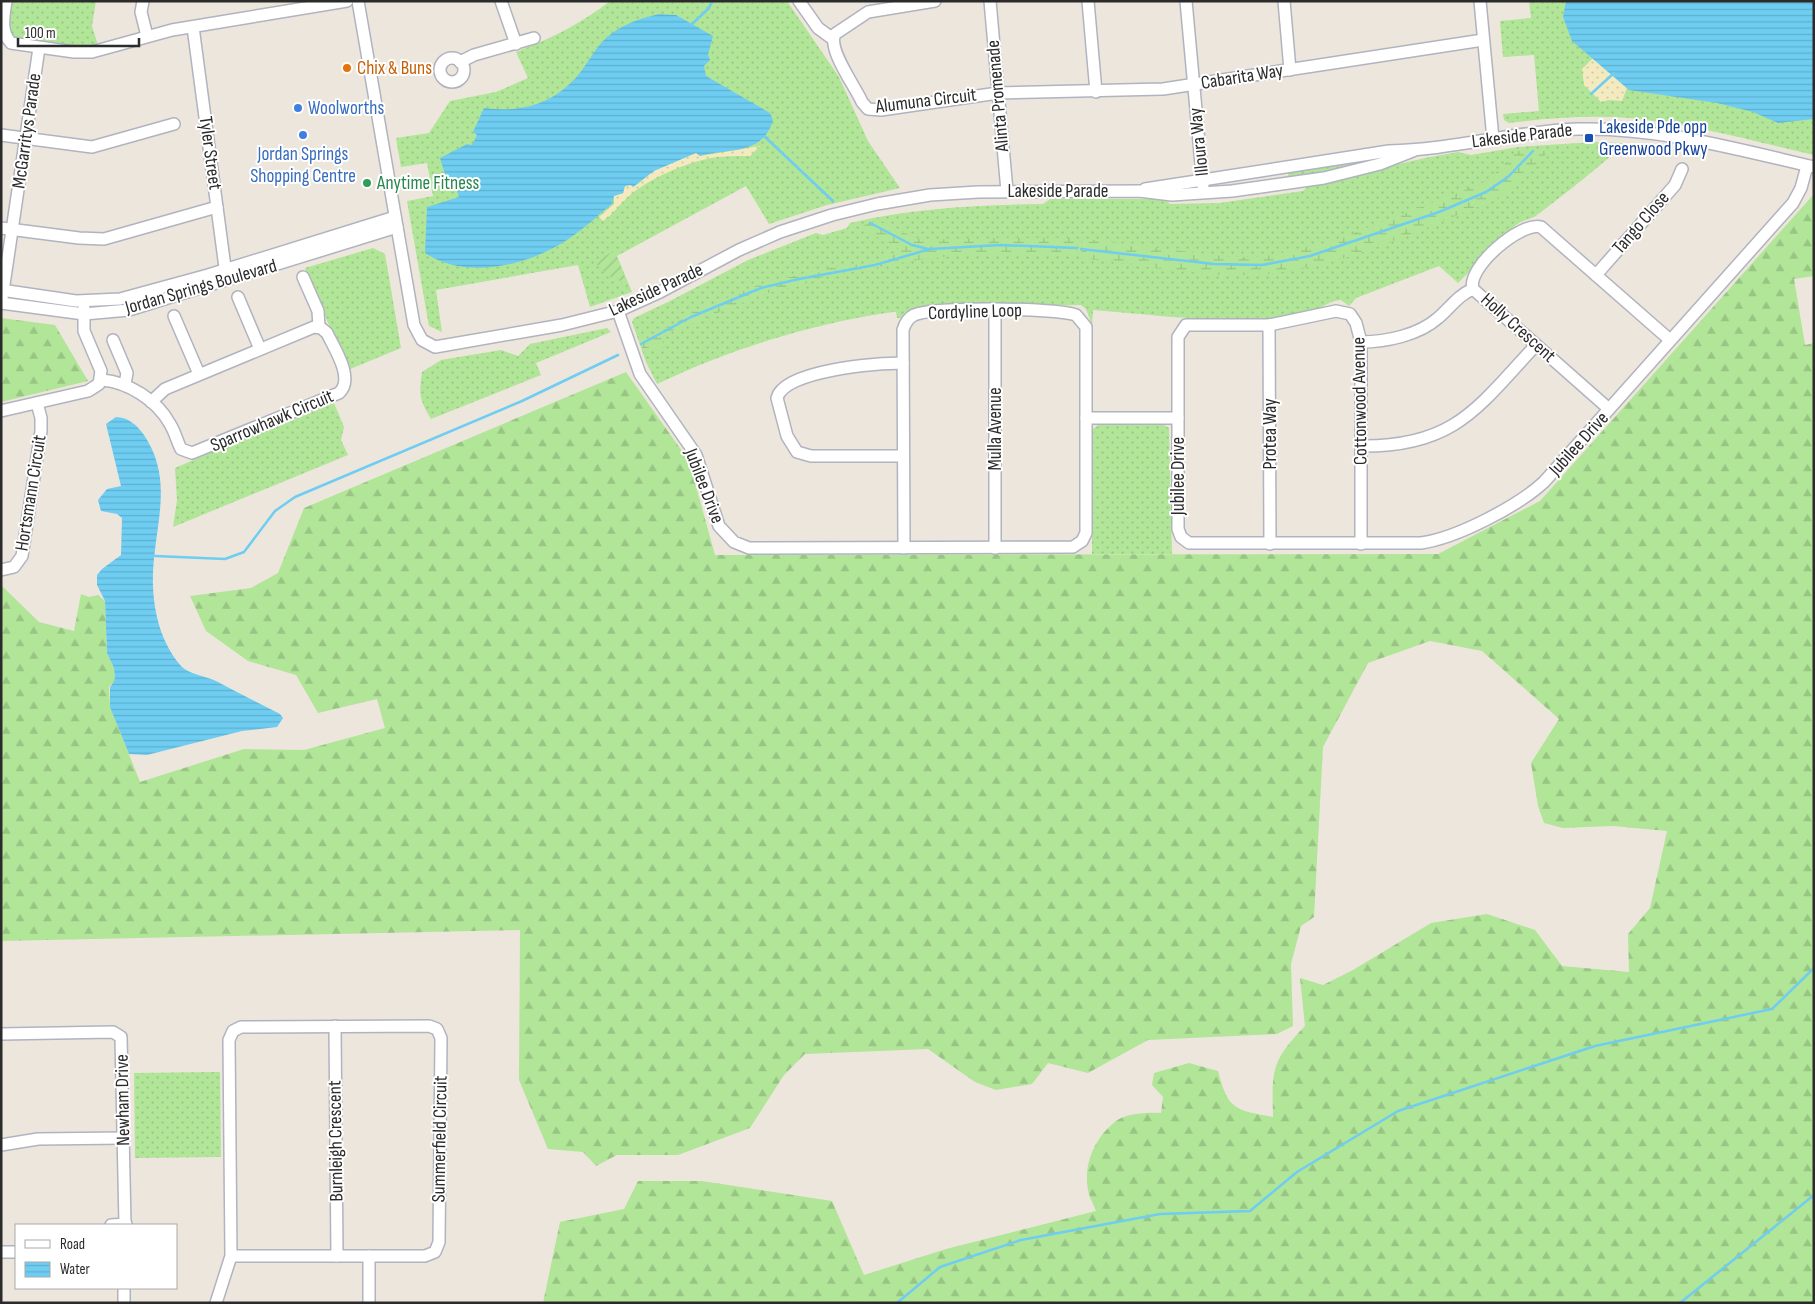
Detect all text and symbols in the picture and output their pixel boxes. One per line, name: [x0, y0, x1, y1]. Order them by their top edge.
scale bar: [18, 15, 139, 47]
text: 100 m: [25, 24, 56, 43]
street label: Alinta Promenade: [982, 39, 1014, 154]
place label: Chix & Buns: [357, 57, 432, 80]
street label: Cabarita Way: [1199, 59, 1285, 95]
marker: Chix & Buns: [341, 62, 353, 74]
street label: McGarritys Parade: [8, 72, 46, 190]
street label: Alumuna Circuit: [873, 83, 978, 119]
place label: Woolworths: [308, 97, 384, 120]
marker: Woolworths: [292, 102, 304, 114]
street label: Illoura Way: [1184, 106, 1214, 177]
street label: Tyler Street: [193, 115, 227, 191]
place label: Lakeside Pde opp Greenwood Pkwy: [1599, 116, 1708, 161]
street label: Lakeside Parade: [1470, 118, 1574, 154]
marker: Jordan Springs Shopping Centre: [297, 129, 309, 141]
marker: Lakeside Pde opp Greenwood Pkwy: [1583, 132, 1595, 144]
place label: Jordan Springs Shopping Centre: [250, 143, 356, 188]
place label: Anytime Fitness: [376, 172, 479, 195]
marker: Anytime Fitness: [361, 177, 373, 189]
street label: Lakeside Parade: [1008, 180, 1109, 203]
street label: Tango Close: [1608, 187, 1674, 259]
street label: Jordan Springs Boulevard: [122, 254, 279, 320]
street label: Lakeside Parade: [605, 258, 707, 322]
street label: Holly Crescent: [1476, 288, 1560, 368]
street label: Cordyline Loop: [928, 299, 1022, 325]
street label: Cottonwood Avenue: [1347, 337, 1373, 465]
street label: Sparrowhawk Circuit: [207, 385, 337, 457]
street label: Mulla Avenue: [984, 387, 1007, 471]
street label: Protea Way: [1259, 398, 1282, 470]
street label: Jubilee Drive: [1544, 407, 1614, 482]
street label: Hortsmann Circuit: [10, 433, 52, 553]
street label: Jubilee Drive: [1167, 437, 1190, 516]
street label: Jubilee Drive: [679, 444, 729, 527]
street label: Newham Drive: [111, 1054, 135, 1146]
street label: Summerfield Circuit: [427, 1075, 453, 1203]
street label: Burnleigh Crescent: [323, 1080, 349, 1202]
legend: [15, 1224, 178, 1289]
text: Road: [60, 1235, 85, 1254]
text: Water: [60, 1260, 91, 1279]

